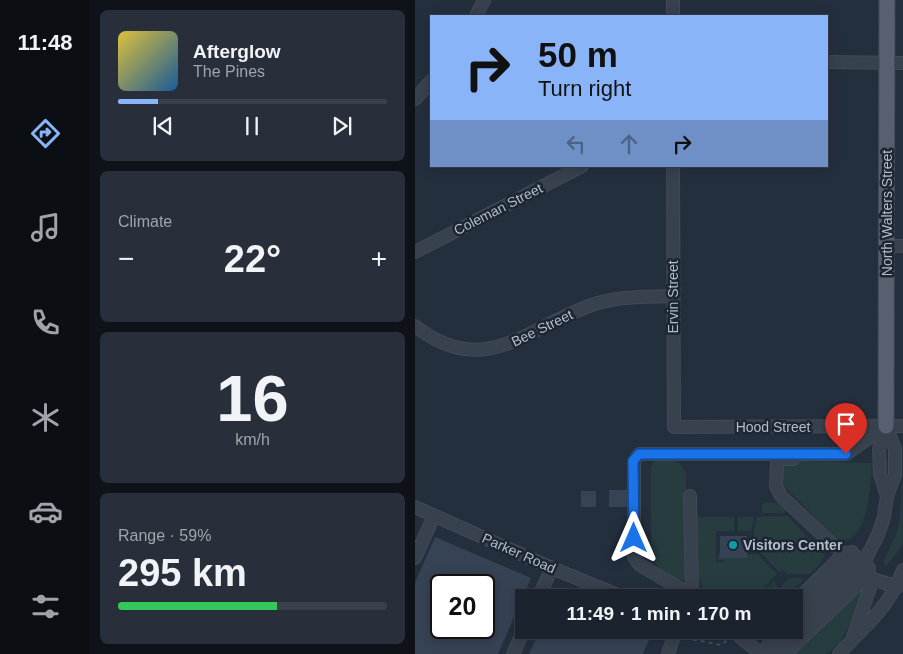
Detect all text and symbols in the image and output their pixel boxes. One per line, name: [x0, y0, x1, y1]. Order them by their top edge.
text: 11:48: [17, 30, 73, 55]
icon: right: [455, 35, 520, 100]
text: 50 m: [538, 35, 618, 74]
text: Afterglow: [193, 41, 281, 62]
text: The Pines: [193, 63, 265, 80]
text: Turn right: [538, 76, 631, 101]
icon: previous: [149, 112, 177, 140]
icon: pause: [238, 112, 266, 140]
icon: next: [328, 112, 356, 140]
icon: directions: [28, 116, 63, 151]
icon: left: [562, 130, 590, 158]
icon: ahead: [615, 130, 643, 158]
icon: right: [668, 130, 696, 158]
street label: North Walters Street: [879, 150, 895, 276]
street label: Coleman Street: [451, 180, 545, 238]
icon: music: [28, 210, 63, 245]
text: Climate: [118, 213, 172, 230]
text: 22°: [224, 238, 281, 280]
text: −: [118, 243, 134, 274]
text: +: [371, 243, 387, 274]
street label: Ervin Street: [665, 260, 681, 334]
icon: phone: [28, 305, 63, 340]
street label: Bee Street: [509, 306, 575, 350]
text: 16: [216, 362, 289, 435]
icon: climate: [28, 400, 63, 435]
pin: [825, 403, 867, 454]
icon: arrive: [832, 410, 860, 438]
street label: Hood Street: [736, 419, 810, 435]
text: km/h: [235, 431, 270, 448]
icon: car: [28, 494, 63, 529]
position arrow: [607, 511, 659, 563]
text: Range · 59%: [118, 527, 211, 544]
street label: Parker Road: [480, 530, 558, 576]
place label: Visitors Center: [743, 537, 843, 553]
marker: Visitors Center: [727, 539, 739, 551]
text: 295 km: [118, 552, 247, 594]
speed limit sign: 20: [430, 574, 495, 639]
icon: filters: [28, 589, 63, 624]
text: 11:49 · 1 min · 170 m: [567, 603, 751, 624]

